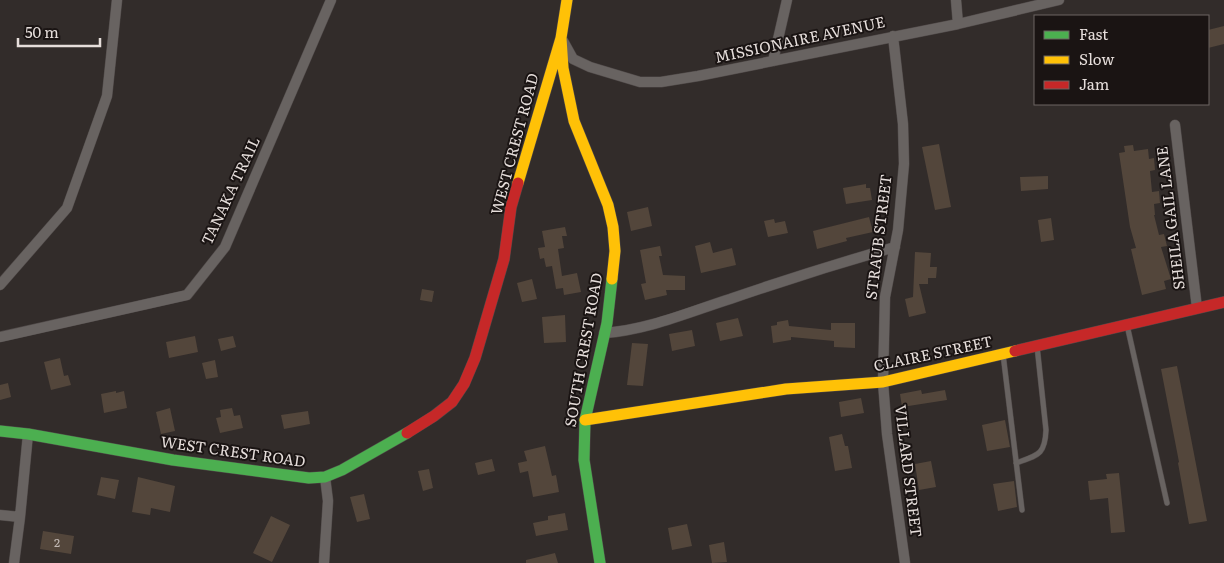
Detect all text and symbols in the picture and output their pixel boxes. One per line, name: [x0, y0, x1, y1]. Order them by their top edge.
street label: MISSIONAIRE AVENUE: [713, 9, 887, 68]
scale bar: [18, 15, 100, 47]
legend: [1034, 15, 1209, 105]
text: 50 m: [25, 20, 59, 43]
text: Fast: [1079, 22, 1108, 45]
text: Slow: [1079, 47, 1114, 70]
street label: WEST CREST ROAD: [484, 70, 544, 217]
text: Jam: [1079, 72, 1110, 95]
street label: TANAKA TRAIL: [194, 132, 265, 248]
street label: SHEILA GAIL LANE: [1149, 145, 1190, 291]
street label: STRAUB STREET: [858, 173, 897, 301]
street label: SOUTH CREST ROAD: [558, 271, 607, 429]
street label: CLAIRE STREET: [871, 329, 994, 376]
street label: VILLARD STREET: [890, 403, 929, 538]
street label: WEST CREST ROAD: [159, 429, 307, 472]
house number: 2: [54, 533, 60, 551]

